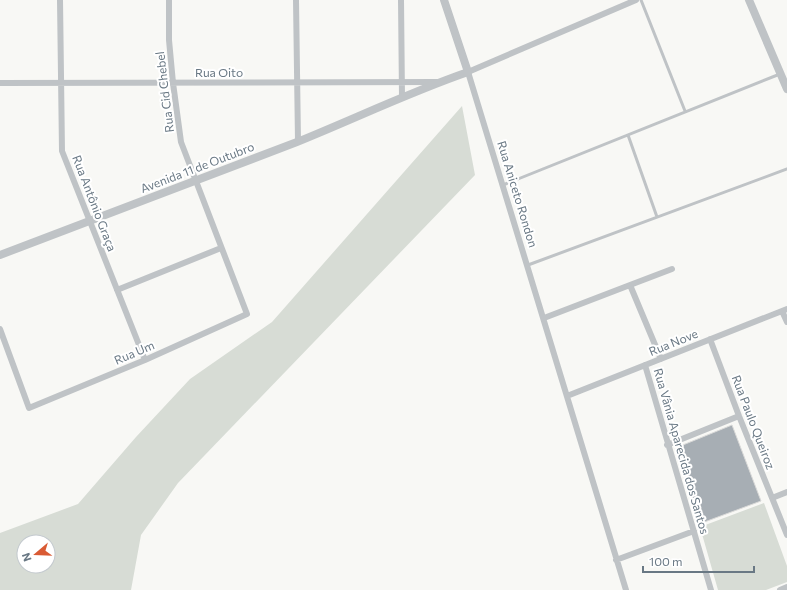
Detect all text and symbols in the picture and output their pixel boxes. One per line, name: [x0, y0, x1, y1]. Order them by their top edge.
street label: Rua Cid Chebel: [152, 51, 176, 133]
street label: Rua Oito: [195, 65, 243, 79]
street label: Avenida 11 de Outubro: [138, 139, 256, 195]
street label: Rua Aniceto Rondon: [495, 139, 541, 249]
street label: Rua Antônio Graça: [70, 153, 120, 253]
street label: Rua Nove: [646, 326, 700, 358]
street label: Rua Um: [112, 337, 156, 367]
street label: Rua Vânia Aparecida dos Santos: [652, 366, 712, 536]
street label: Rua Paulo Queiroz: [730, 373, 778, 471]
north arrow: [16, 534, 56, 574]
scale bar: [643, 548, 754, 574]
text: N: [19, 551, 34, 563]
text: 100 m: [649, 554, 683, 568]

